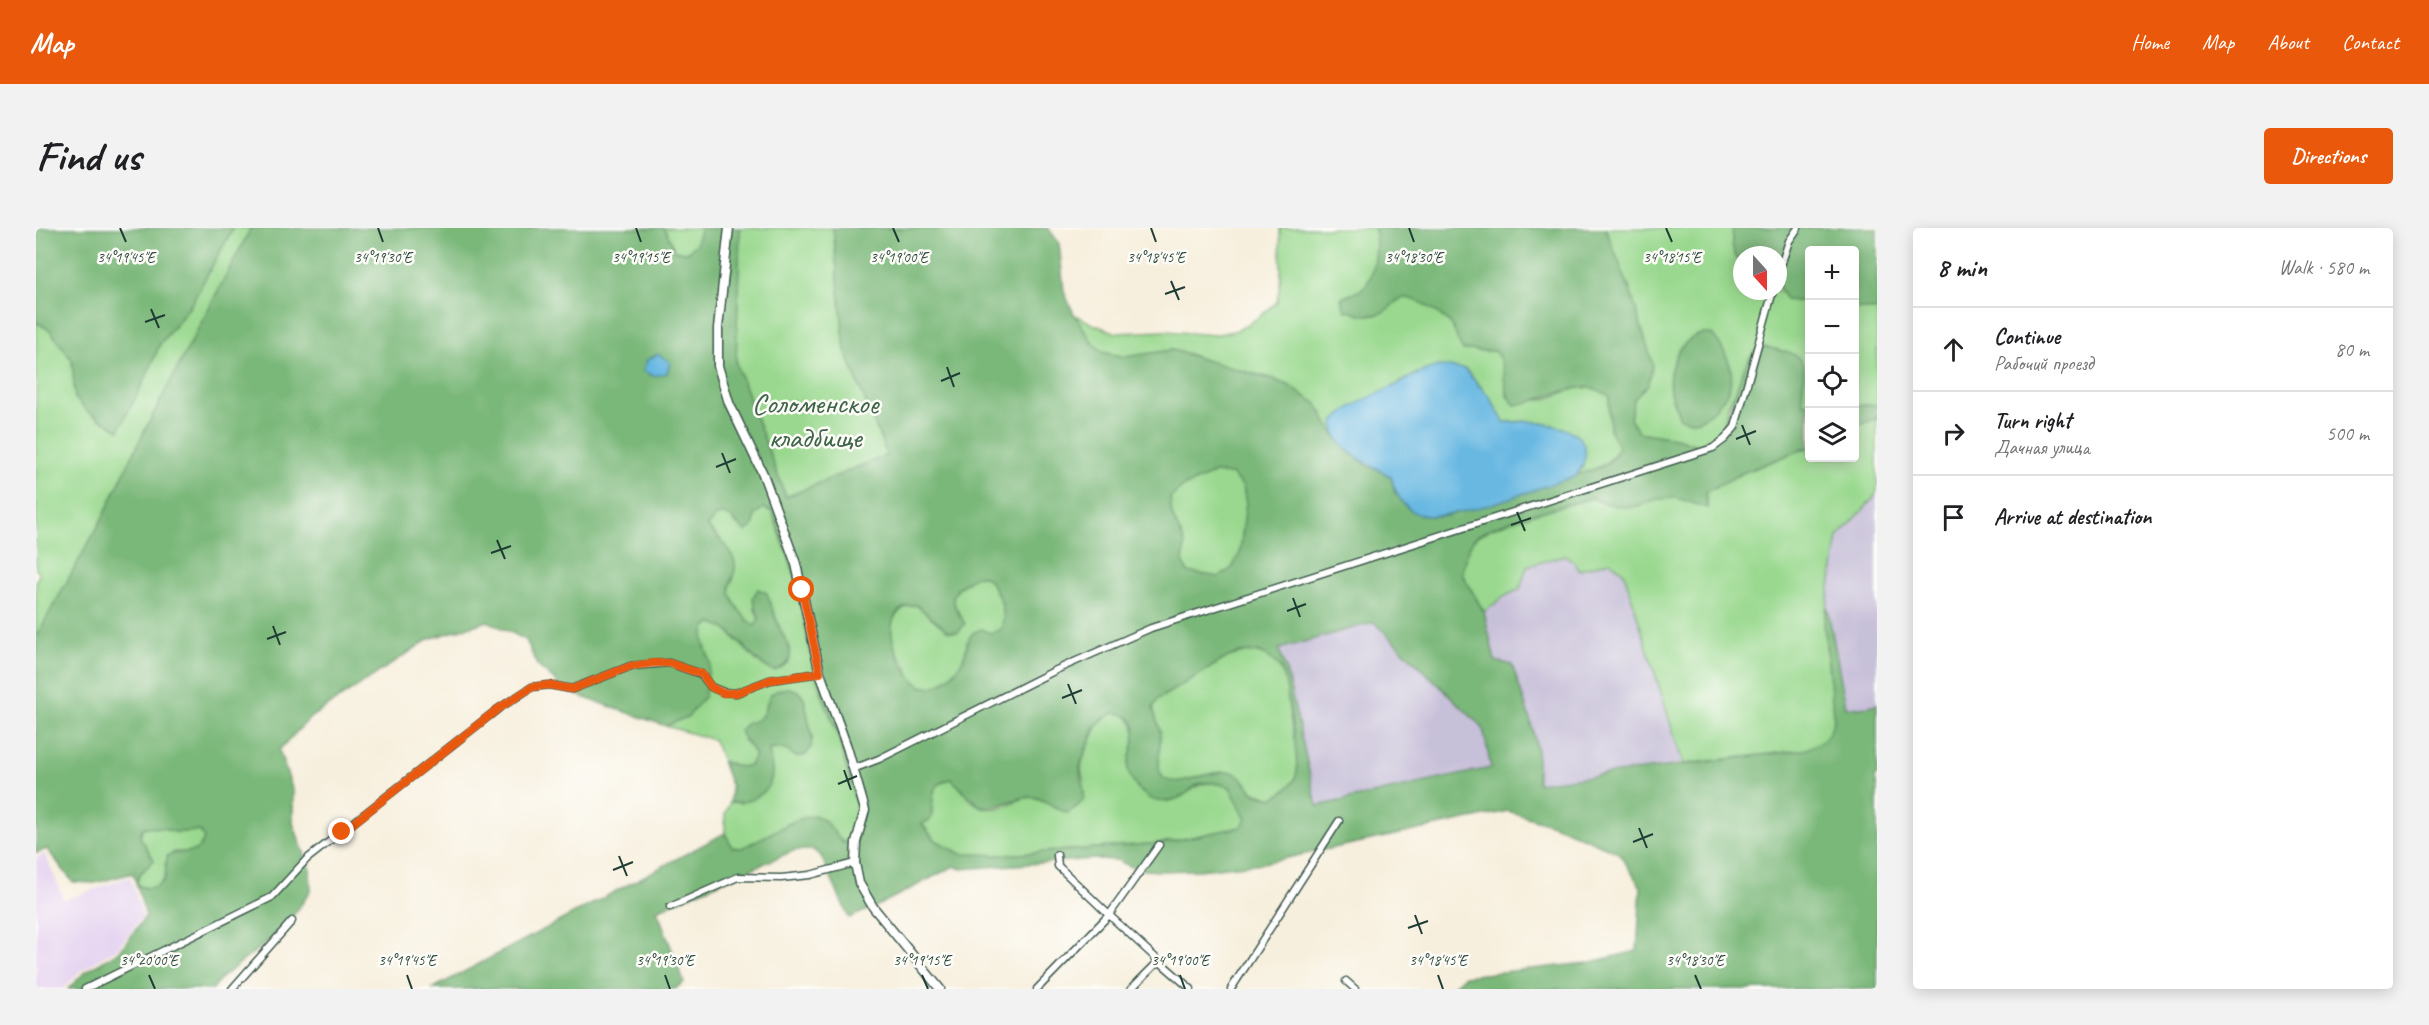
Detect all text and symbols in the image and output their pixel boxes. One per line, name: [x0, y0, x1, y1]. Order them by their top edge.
text: Map: [30, 25, 73, 60]
text: Home: [2131, 29, 2169, 55]
text: Map: [2202, 29, 2234, 55]
text: About: [2267, 29, 2309, 55]
text: Contact: [2342, 29, 2399, 55]
button: Directions: [2264, 128, 2393, 184]
text: Find us: [36, 130, 141, 183]
north arrow: [1733, 246, 1787, 300]
map controls: [1805, 246, 1859, 462]
button: +: [1805, 246, 1859, 300]
text: 34°19'45"E: [97, 248, 157, 267]
text: 34°19'30"E: [354, 248, 414, 267]
text: 34°19'15"E: [612, 248, 672, 267]
text: 34°19'00"E: [870, 248, 930, 267]
text: 34°18'45"E: [1127, 248, 1187, 267]
text: 34°18'30"E: [1385, 248, 1445, 267]
text: 34°18'15"E: [1643, 248, 1703, 267]
text: 8 min: [1937, 251, 1987, 284]
text: Walk · 580 m: [2279, 255, 2369, 280]
button: −: [1805, 300, 1859, 354]
text: Continue: [1994, 323, 2060, 351]
icon: ahead: [1937, 333, 1970, 366]
text: 80 m: [2335, 337, 2369, 362]
text: Рабочий проезд: [1994, 351, 2094, 376]
button: locate: [1805, 354, 1859, 408]
park label: Соломенское кладбище: [752, 384, 880, 456]
text: Turn right: [1994, 407, 2071, 435]
button: layers: [1805, 408, 1859, 462]
icon: right: [1937, 417, 1970, 450]
text: 500 m: [2326, 421, 2369, 446]
text: Дачная улица: [1994, 435, 2090, 460]
icon: arrive: [1937, 501, 1970, 534]
text: Arrive at destination: [1994, 503, 2151, 531]
route start: [788, 576, 814, 602]
route end: [328, 818, 354, 844]
text: 34°20'00"E: [120, 951, 180, 970]
text: 34°19'45"E: [378, 951, 438, 970]
text: 34°19'30"E: [636, 951, 696, 970]
text: 34°19'15"E: [893, 951, 953, 970]
text: 34°19'00"E: [1151, 951, 1211, 970]
text: 34°18'45"E: [1409, 951, 1469, 970]
text: 34°18'30"E: [1666, 951, 1726, 970]

